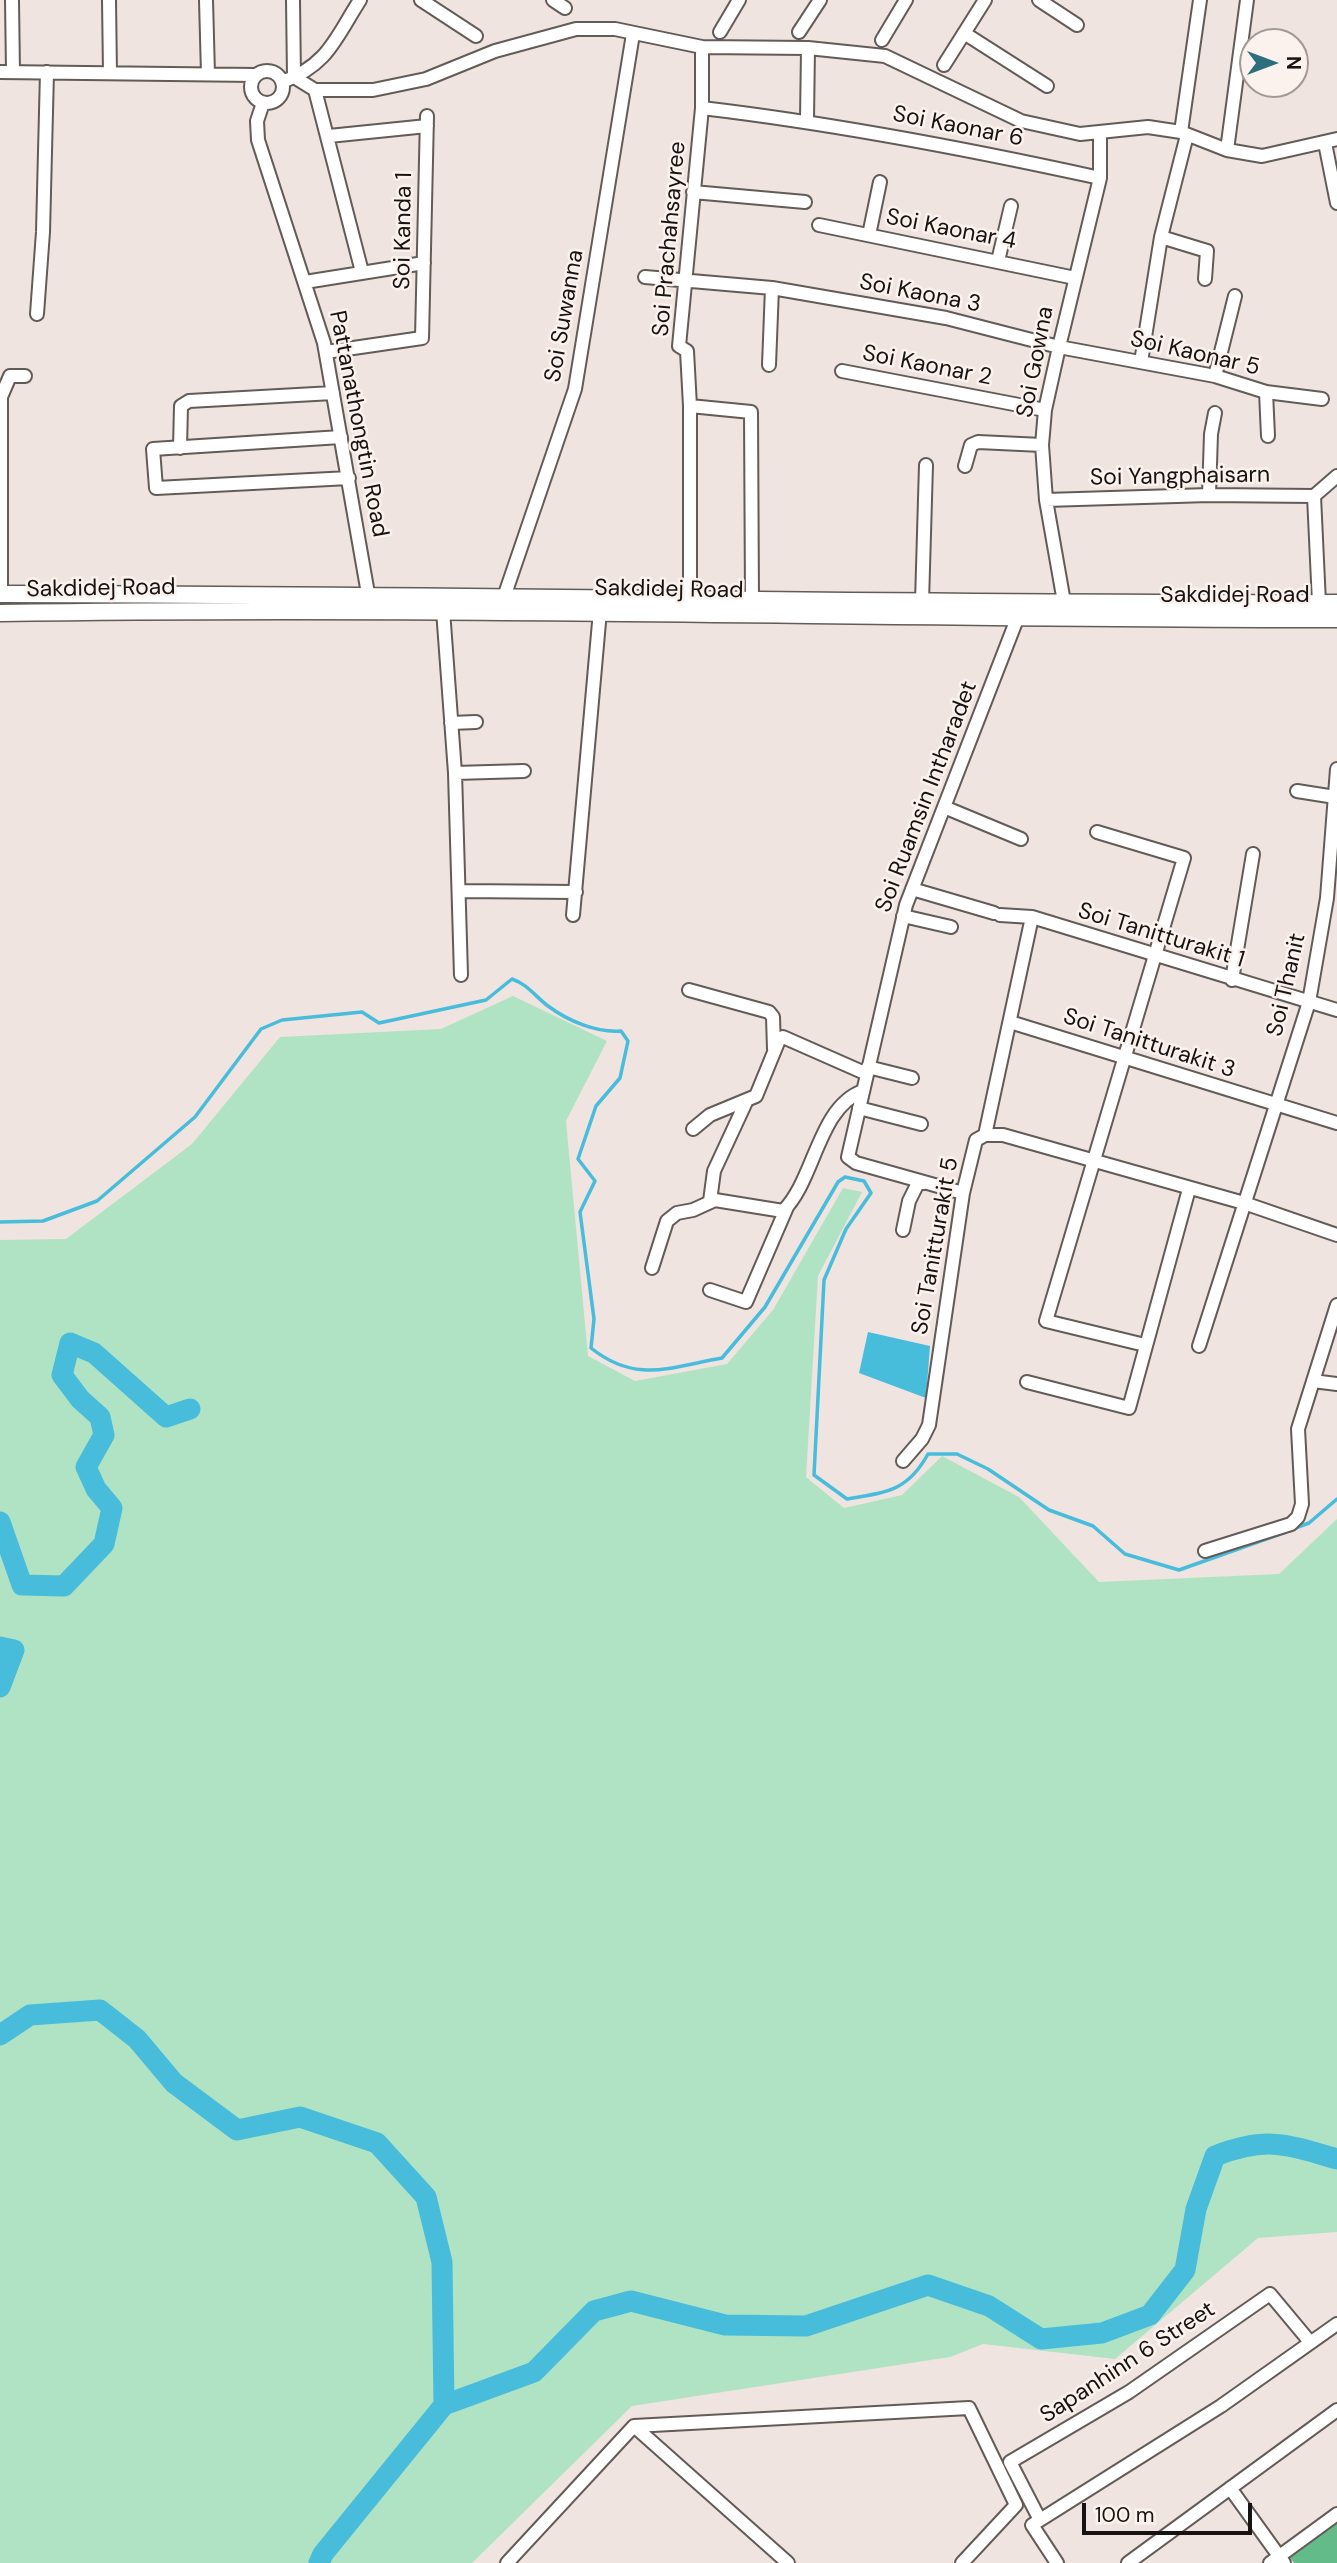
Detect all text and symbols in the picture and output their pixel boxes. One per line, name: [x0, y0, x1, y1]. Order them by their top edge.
north arrow: [1239, 28, 1309, 98]
text: N: [1281, 56, 1306, 70]
street label: Soi Kaonar 6: [890, 101, 1026, 153]
street label: Soi Prachahsayree: [648, 140, 692, 338]
street label: Soi Kanda 1: [389, 172, 419, 290]
street label: Soi Kaonar 4: [884, 204, 1018, 256]
street label: Soi Suwanna: [540, 248, 590, 384]
street label: Soi Kaona 3: [857, 269, 983, 319]
street label: Soi Gowna: [1012, 304, 1060, 420]
street label: Pattanathongtin Road: [322, 308, 394, 540]
street label: Soi Kaonar 5: [1128, 326, 1262, 382]
street label: Soi Kaonar 2: [860, 340, 994, 392]
street label: Soi Yangphaisarn: [1090, 462, 1270, 492]
street label: Sakdidej Road: [26, 574, 176, 604]
street label: Sakdidej Road: [594, 575, 744, 605]
street label: Sakdidej Road: [1160, 582, 1310, 610]
street label: Soi Ruamsin Intharadet: [870, 678, 984, 916]
street label: Soi Tanitturakit 1: [1074, 898, 1248, 974]
street label: Soi Thanit: [1262, 931, 1312, 1039]
street label: Soi Tanitturakit 3: [1060, 1003, 1238, 1085]
street label: Soi Tanitturakit 5: [907, 1155, 965, 1337]
street label: Sapanhinn 6 Street: [1035, 2296, 1221, 2430]
scale bar: [1085, 2490, 1255, 2534]
text: 100 m: [1095, 2501, 1155, 2529]

